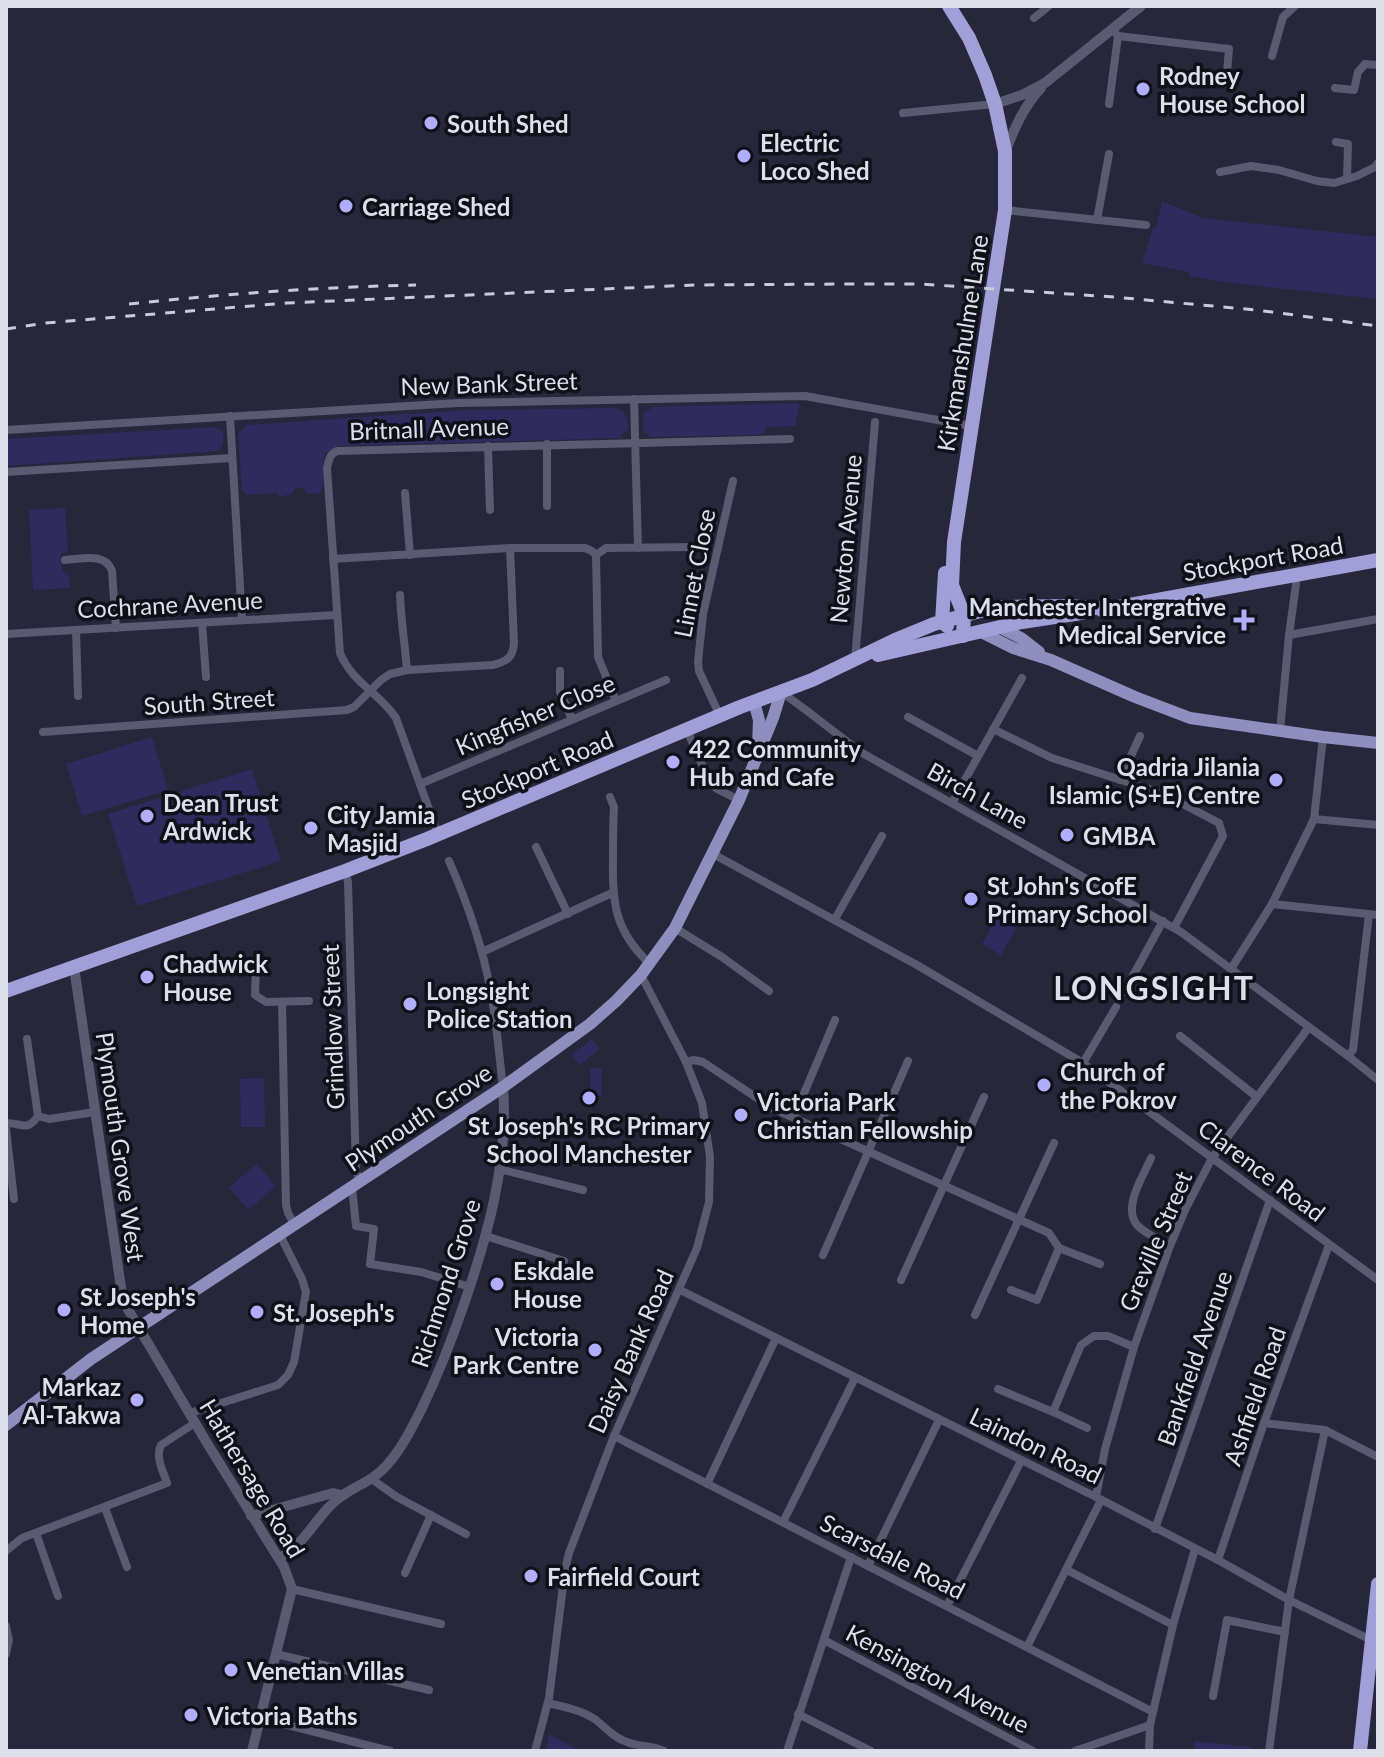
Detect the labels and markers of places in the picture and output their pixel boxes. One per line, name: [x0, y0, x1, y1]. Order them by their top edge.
place label: Rodney House School: [1159, 61, 1305, 118]
marker: Rodney House School: [1134, 80, 1152, 98]
place label: South Shed: [447, 109, 569, 138]
marker: South Shed: [422, 114, 440, 132]
place label: Electric Loco Shed: [760, 128, 870, 185]
marker: Electric Loco Shed: [735, 147, 753, 165]
place label: Carriage Shed: [362, 192, 510, 221]
marker: Carriage Shed: [337, 197, 355, 215]
place label: Manchester Intergrative Medical Service: [969, 592, 1226, 649]
marker: Manchester Intergrative Medical Service: [1233, 609, 1255, 631]
place label: 422 Community Hub and Cafe: [689, 734, 861, 791]
place label: Qadria Jilania Islamic (S+E) Centre: [1049, 752, 1260, 809]
marker: 422 Community Hub and Cafe: [664, 753, 682, 771]
marker: Qadria Jilania Islamic (S+E) Centre: [1267, 771, 1285, 789]
place label: Dean Trust Ardwick: [162, 788, 279, 845]
place label: City Jamia Masjid: [327, 800, 436, 857]
marker: Dean Trust Ardwick: [138, 807, 156, 825]
marker: City Jamia Masjid: [302, 819, 320, 837]
place label: GMBA: [1083, 821, 1156, 850]
marker: GMBA: [1058, 826, 1076, 844]
place label: St John's CofE Primary School: [987, 871, 1148, 928]
marker: St John's CofE Primary School: [962, 890, 980, 908]
place label: Chadwick House: [163, 949, 268, 1006]
marker: Chadwick House: [138, 968, 156, 986]
place label: Longsight Police Station: [426, 976, 573, 1033]
marker: Longsight Police Station: [401, 995, 419, 1013]
place label: Church of the Pokrov: [1060, 1057, 1177, 1114]
marker: Church of the Pokrov: [1035, 1076, 1053, 1094]
place label: Victoria Park Christian Fellowship: [756, 1087, 973, 1144]
marker: St Joseph's RC Primary School Manchester: [580, 1089, 598, 1107]
marker: Victoria Park Christian Fellowship: [732, 1106, 750, 1124]
place label: St Joseph's RC Primary School Manchester: [468, 1111, 710, 1168]
place label: Eskdale House: [513, 1256, 594, 1313]
marker: Eskdale House: [488, 1275, 506, 1293]
place label: St Joseph's Home: [80, 1282, 196, 1339]
place label: St. Joseph's: [273, 1298, 395, 1327]
marker: St Joseph's Home: [55, 1301, 73, 1319]
marker: St. Joseph's: [248, 1303, 266, 1321]
place label: Victoria Park Centre: [453, 1322, 579, 1379]
marker: Victoria Park Centre: [586, 1341, 604, 1359]
place label: Markaz Al-Takwa: [22, 1372, 121, 1429]
marker: Markaz Al-Takwa: [128, 1391, 146, 1409]
place label: Fairfield Court: [547, 1562, 700, 1591]
marker: Fairfield Court: [522, 1567, 540, 1585]
place label: Venetian Villas: [246, 1656, 404, 1685]
marker: Venetian Villas: [222, 1661, 240, 1679]
place label: Victoria Baths: [206, 1701, 358, 1730]
marker: Victoria Baths: [182, 1706, 200, 1724]

